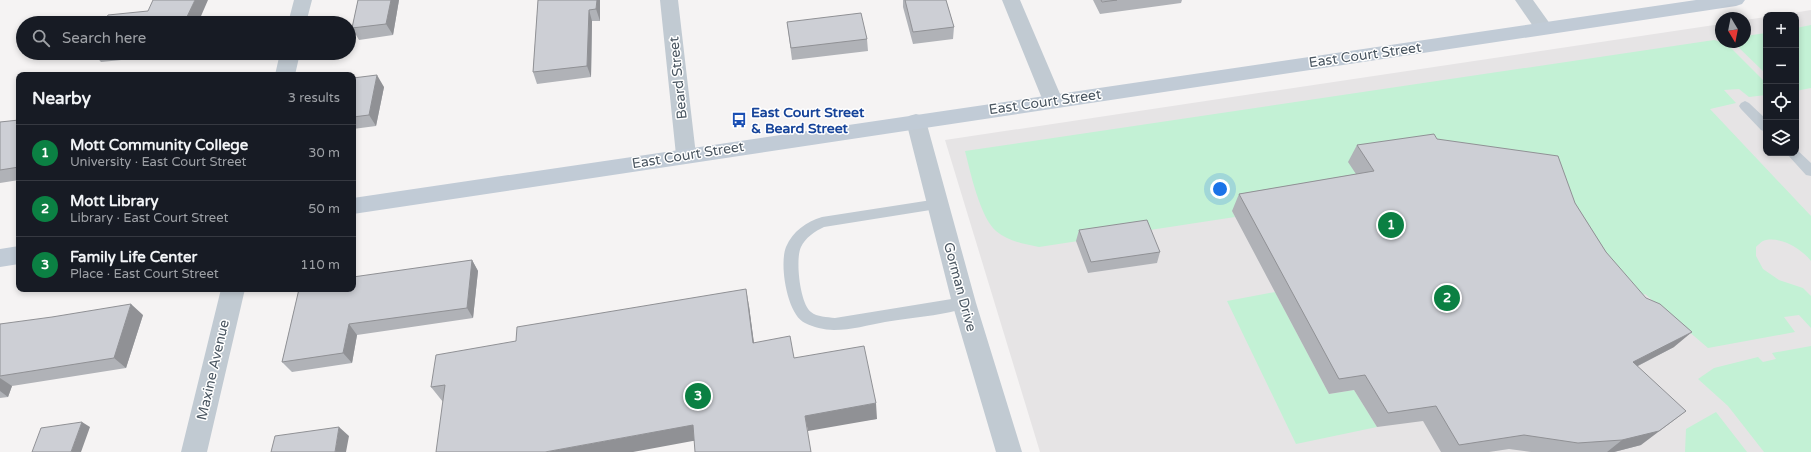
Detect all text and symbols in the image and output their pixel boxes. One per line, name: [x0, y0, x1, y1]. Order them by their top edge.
north arrow: [1715, 12, 1751, 48]
map controls: [1763, 12, 1799, 156]
button: +: [1763, 12, 1799, 48]
search box: [16, 16, 356, 60]
icon: search: [30, 27, 52, 49]
text: Search here: [62, 29, 146, 47]
street label: Beard Street: [665, 35, 691, 120]
street label: East Court Street: [1308, 39, 1423, 71]
button: −: [1763, 48, 1799, 84]
button: locate: [1763, 84, 1799, 120]
street label: East Court Street: [988, 86, 1103, 118]
text: Nearby: [32, 88, 91, 109]
text: 3 results: [288, 90, 340, 106]
place label: East Court Street & Beard Street: [751, 104, 865, 137]
bus stop icon: East Court Street & Beard Street: [730, 111, 748, 129]
button: layers: [1763, 120, 1799, 156]
text: Mott Community College: [70, 136, 248, 154]
street label: East Court Street: [631, 138, 746, 172]
text: 1: [41, 145, 49, 161]
text: 30 m: [308, 145, 340, 161]
text: University · East Court Street: [70, 154, 247, 170]
your location: [1210, 179, 1230, 199]
text: Mott Library: [70, 192, 159, 210]
text: 2: [41, 201, 49, 217]
text: 50 m: [308, 201, 340, 217]
text: Library · East Court Street: [70, 210, 228, 226]
pin: 1: [1378, 210, 1404, 240]
street label: Gorman Drive: [940, 240, 980, 334]
text: Family Life Center: [70, 248, 197, 266]
text: 3: [41, 257, 49, 273]
text: 110 m: [300, 257, 340, 273]
text: Place · East Court Street: [70, 266, 219, 282]
pin: 2: [1434, 283, 1460, 313]
street label: Maxine Avenue: [193, 318, 233, 422]
pin: 3: [685, 381, 711, 411]

